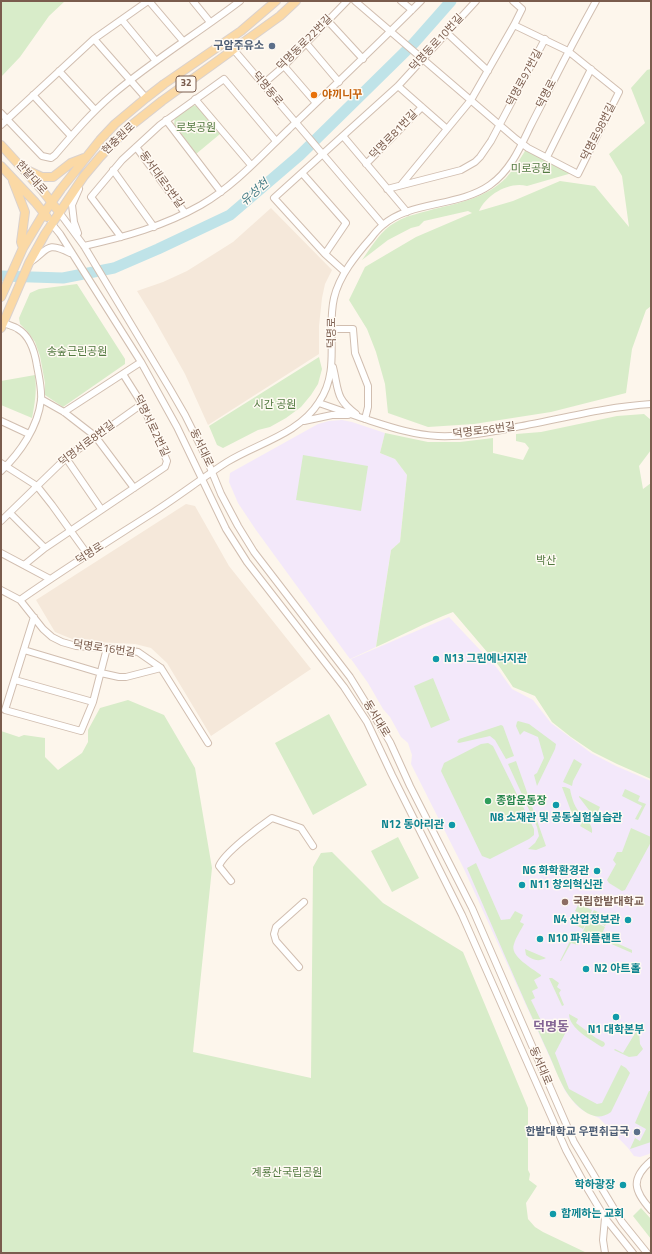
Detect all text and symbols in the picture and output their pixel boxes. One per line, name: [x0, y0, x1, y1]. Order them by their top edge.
street label: 덕명동로10번길: [407, 12, 467, 74]
street label: 덕명동로22번길: [275, 13, 335, 73]
place label: 구암주유소: [213, 39, 264, 53]
marker: 구암주유소: [267, 41, 277, 51]
street label: 덕명로97번길: [504, 47, 546, 109]
street label: 덕명동로: [249, 69, 285, 109]
road number: 32: [176, 76, 196, 92]
street label: 덕명로: [534, 77, 560, 111]
place label: 야끼니꾸: [322, 88, 362, 102]
marker: 야끼니꾸: [309, 90, 319, 100]
street label: 덕명로98번길: [579, 101, 619, 163]
street label: 덕명로81번길: [367, 108, 421, 162]
street label: 현충원로: [100, 120, 138, 158]
park label: 로봇공원: [176, 121, 216, 135]
street label: 동서대로5번길: [136, 149, 186, 211]
street label: 한밭대로: [13, 159, 49, 197]
park label: 미로공원: [511, 162, 551, 176]
water label: 유성천: [238, 177, 272, 209]
street label: 덕명로: [325, 318, 339, 348]
park label: 송숲근린공원: [47, 345, 107, 359]
street label: 덕명서로2번길: [130, 393, 172, 459]
park label: 시간 공원: [254, 398, 296, 412]
street label: 덕명서로8번길: [56, 419, 118, 469]
street label: 덕명로56번길: [452, 421, 516, 441]
street label: 동서대로: [186, 427, 216, 469]
street label: 덕명로: [74, 540, 106, 568]
park label: 박산: [536, 554, 556, 568]
street label: 덕명로16번길: [72, 638, 136, 660]
place label: N13 그린에너지관: [444, 652, 527, 666]
marker: N13 그린에너지관: [431, 654, 441, 664]
street label: 동서대로: [360, 698, 392, 740]
place label: 종합운동장: [496, 794, 547, 808]
marker: 종합운동장: [483, 796, 493, 806]
marker: N8 소재관 및 공동실험실습관: [551, 800, 561, 810]
place label: N8 소재관 및 공동실험실습관: [490, 811, 622, 825]
place label: N12 동아리관: [381, 818, 444, 832]
marker: N12 동아리관: [447, 820, 457, 830]
place label: N6 화학환경관: [522, 864, 589, 878]
marker: N6 화학환경관: [592, 866, 602, 876]
place label: N11 창의혁신관: [530, 878, 603, 892]
marker: N11 창의혁신관: [517, 880, 527, 890]
place label: 국립한밭대학교: [573, 895, 644, 909]
marker: 국립한밭대학교: [560, 897, 570, 907]
place label: N4 산업정보관: [553, 913, 620, 927]
marker: N4 산업정보관: [623, 915, 633, 925]
place label: N10 파워플랜트: [548, 932, 621, 946]
marker: N10 파워플랜트: [535, 934, 545, 944]
place label: N2 아트홀: [594, 962, 641, 976]
marker: N2 아트홀: [581, 964, 591, 974]
marker: N1 대학본부: [611, 1012, 621, 1022]
district label: 덕명동: [533, 1020, 569, 1036]
place label: N1 대학본부: [588, 1023, 644, 1037]
street label: 동서대로: [526, 1045, 554, 1087]
place label: 한밭대학교 우편취급국: [525, 1125, 629, 1139]
marker: 한밭대학교 우편취급국: [632, 1127, 642, 1137]
park label: 계룡산국립공원: [252, 1166, 322, 1180]
place label: 학하광장: [575, 1178, 615, 1192]
marker: 학하광장: [618, 1180, 628, 1190]
place label: 함께하는 교회: [561, 1207, 624, 1221]
marker: 함께하는 교회: [548, 1209, 558, 1219]

